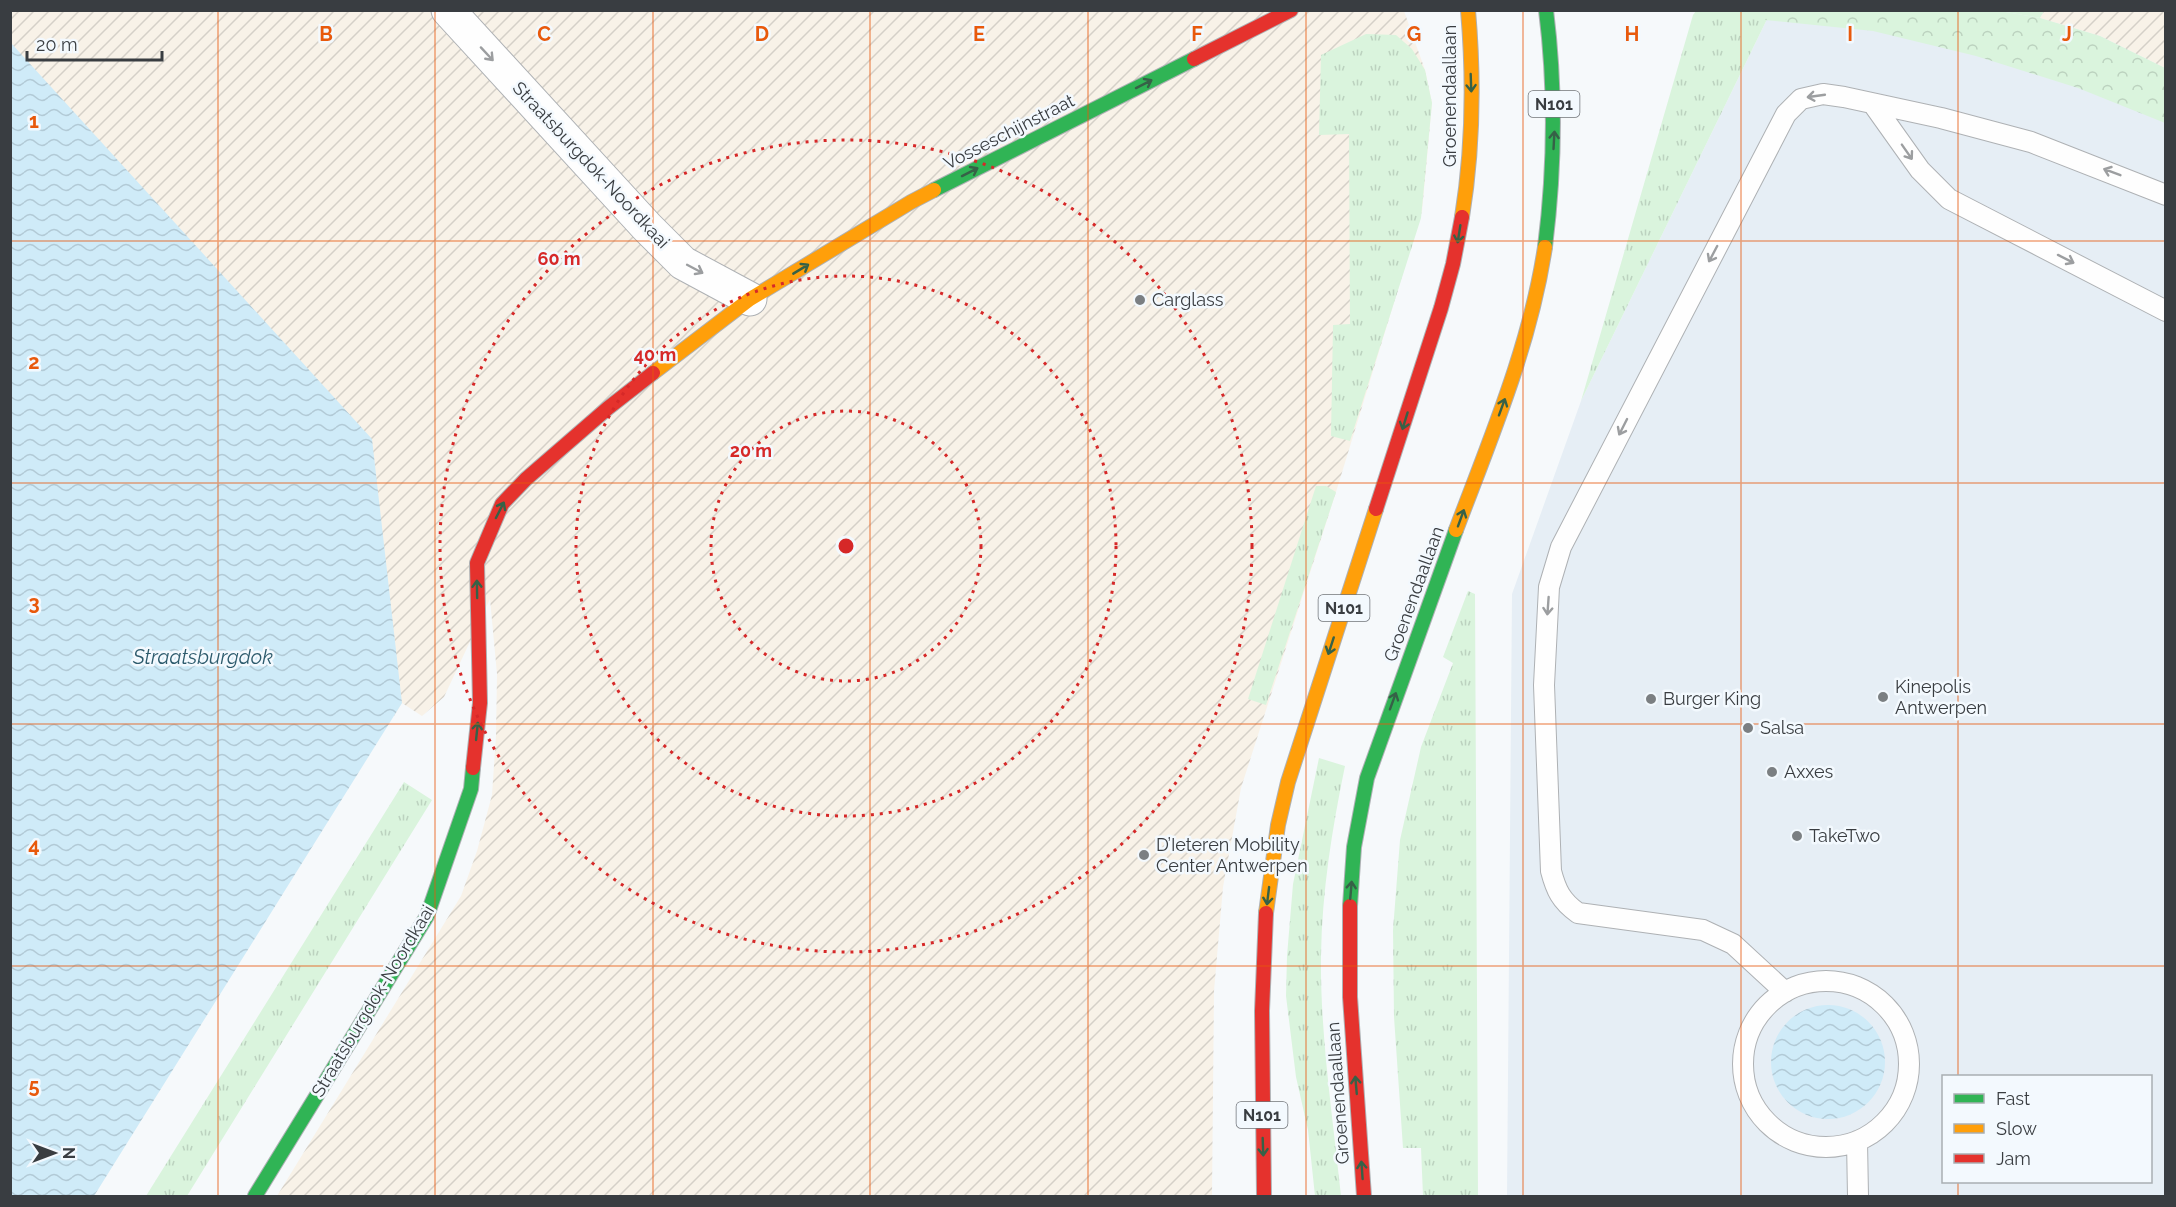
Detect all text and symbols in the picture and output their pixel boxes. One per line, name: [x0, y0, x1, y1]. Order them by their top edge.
text: B: [319, 22, 333, 46]
text: C: [537, 22, 551, 46]
text: D: [755, 22, 769, 46]
text: E: [973, 22, 985, 46]
text: F: [1191, 22, 1203, 46]
text: G: [1407, 22, 1421, 46]
text: H: [1625, 22, 1639, 46]
text: I: [1847, 22, 1853, 46]
text: J: [2062, 22, 2072, 46]
scale bar: [27, 24, 162, 62]
street label: Groenendaallaan: [1439, 25, 1460, 167]
text: 20 m: [36, 34, 78, 55]
one-way arrow: [480, 46, 494, 61]
one-way arrow: [1465, 72, 1477, 92]
street label: Straatsburgdok-Noordkaai: [509, 77, 674, 252]
one-way arrow: [1135, 78, 1152, 90]
street label: Vosseschijnstraat: [940, 90, 1078, 174]
road number: N101: [1528, 91, 1580, 117]
one-way arrow: [1807, 91, 1826, 102]
text: 1: [29, 109, 39, 133]
one-way arrow: [1548, 130, 1559, 150]
one-way arrow: [1901, 143, 1913, 159]
one-way arrow: [961, 166, 979, 178]
one-way arrow: [2103, 166, 2121, 177]
one-way arrow: [1453, 223, 1464, 243]
one-way arrow: [1707, 245, 1718, 263]
text: 60 m: [537, 248, 581, 269]
one-way arrow: [2057, 254, 2075, 266]
one-way arrow: [792, 262, 809, 274]
one-way arrow: [685, 264, 703, 275]
place label: Carglass: [1152, 289, 1224, 310]
marker: Carglass: [1133, 293, 1147, 307]
text: 40 m: [634, 344, 676, 365]
text: 2: [28, 350, 40, 374]
one-way arrow: [1498, 398, 1509, 416]
one-way arrow: [1398, 411, 1409, 430]
one-way arrow: [1617, 418, 1628, 436]
text: 20 m: [730, 440, 772, 461]
one-way arrow: [495, 501, 506, 519]
one-way arrow: [1456, 509, 1467, 528]
street label: Groenendaallaan: [1379, 523, 1448, 664]
centre of rings: [836, 536, 856, 556]
one-way arrow: [471, 580, 483, 600]
text: 3: [28, 591, 40, 615]
road number: N101: [1318, 595, 1370, 621]
one-way arrow: [1542, 595, 1553, 615]
one-way arrow: [1325, 636, 1336, 655]
water label: Straatsburgdok: [132, 645, 273, 669]
place label: Kinepolis Antwerpen: [1895, 676, 1987, 718]
place label: Burger King: [1663, 688, 1761, 709]
marker: Kinepolis Antwerpen: [1876, 690, 1890, 704]
one-way arrow: [1389, 692, 1400, 711]
marker: Burger King: [1644, 692, 1658, 706]
place label: Salsa: [1760, 717, 1804, 738]
marker: Salsa: [1741, 721, 1755, 735]
one-way arrow: [472, 722, 483, 741]
place label: Axxes: [1784, 761, 1833, 782]
marker: Axxes: [1765, 765, 1779, 779]
place label: TakeTwo: [1809, 825, 1880, 846]
marker: TakeTwo: [1790, 829, 1804, 843]
text: 4: [28, 833, 40, 857]
place label: D’Ieteren Mobility Center Antwerpen: [1156, 834, 1308, 876]
marker: D’Ieteren Mobility Center Antwerpen: [1137, 848, 1151, 862]
one-way arrow: [1346, 881, 1357, 901]
one-way arrow: [1262, 885, 1273, 905]
street label: Straatsburgdok-Noordkaai: [307, 901, 438, 1100]
street label: Groenendaallaan: [1322, 1021, 1353, 1165]
text: 5: [28, 1074, 40, 1098]
one-way arrow: [1350, 1075, 1361, 1095]
legend: [1942, 1075, 2152, 1183]
text: Fast: [1996, 1088, 2030, 1109]
road number: N101: [1236, 1102, 1288, 1128]
text: Slow: [1996, 1118, 2037, 1139]
north arrow: [24, 1123, 84, 1183]
one-way arrow: [1257, 1137, 1269, 1157]
text: N: [59, 1147, 78, 1159]
text: Jam: [1996, 1148, 2031, 1169]
one-way arrow: [1357, 1160, 1368, 1180]

